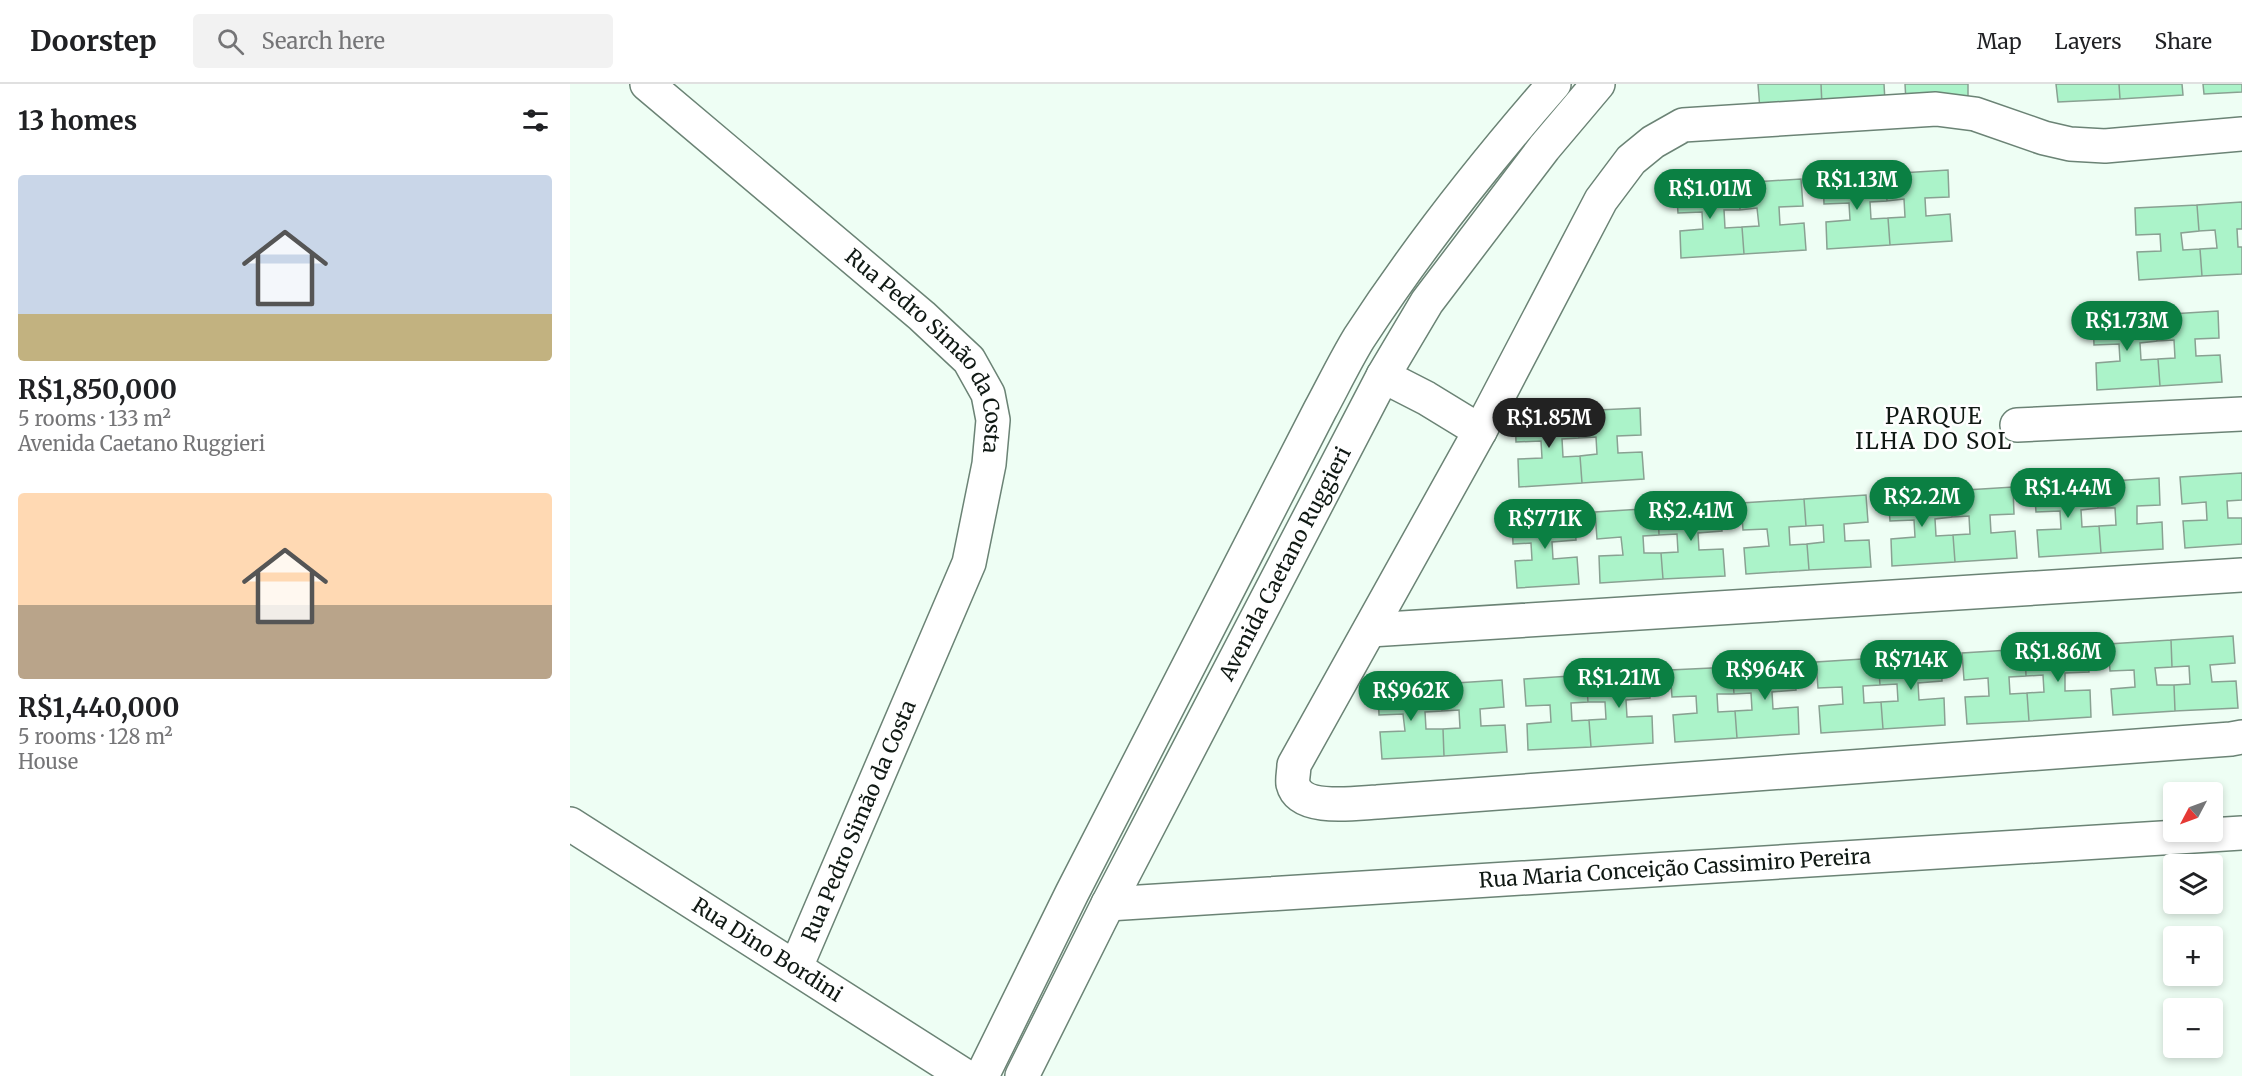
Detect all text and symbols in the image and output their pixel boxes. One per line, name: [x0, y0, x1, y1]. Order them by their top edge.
search box: [193, 14, 613, 68]
text: Doorstep: [30, 23, 157, 59]
icon: search: [214, 25, 247, 58]
text: Search here: [262, 27, 385, 55]
text: Map: [1977, 28, 2022, 55]
text: Layers: [2055, 28, 2122, 55]
text: Share: [2155, 28, 2212, 55]
text: 13 homes: [18, 104, 137, 137]
icon: filters: [519, 104, 552, 137]
pin: R$1.13M: [1802, 160, 1912, 211]
text: R$1.13M: [1816, 167, 1898, 192]
pin: R$1.01M: [1655, 169, 1765, 220]
text: R$1.01M: [1668, 176, 1752, 201]
icon: home: [231, 214, 339, 322]
street label: Rua Pedro Simão da Costa: [840, 243, 1007, 455]
pin: R$1.73M: [2072, 301, 2182, 352]
text: R$1.73M: [2085, 308, 2169, 333]
text: R$1,850,000: [18, 373, 177, 406]
pin: R$1.85M: [1494, 398, 1604, 449]
district label: PARQUE ILHA DO SOL: [1855, 402, 2013, 455]
text: R$1.85M: [1506, 405, 1592, 430]
text: 5 rooms · 133 m²: [18, 406, 171, 431]
text: Avenida Caetano Ruggieri: [18, 431, 265, 456]
street label: Avenida Caetano Ruggieri: [1212, 442, 1357, 686]
pin: R$1.44M: [2013, 468, 2123, 519]
text: R$1.44M: [2024, 475, 2112, 500]
pin: R$2.2M: [1873, 477, 1971, 528]
text: R$2.2M: [1884, 484, 1960, 509]
pin: R$2.41M: [1636, 491, 1746, 542]
text: R$2.41M: [1648, 498, 1734, 523]
pin: R$771K: [1496, 499, 1594, 550]
text: R$771K: [1508, 506, 1582, 531]
icon: home: [231, 532, 339, 640]
pin: R$1.86M: [2003, 632, 2113, 683]
text: R$1.86M: [2015, 639, 2101, 664]
pin: R$714K: [1862, 640, 1960, 691]
text: R$714K: [1874, 647, 1948, 672]
pin: R$964K: [1716, 650, 1814, 701]
text: R$964K: [1726, 657, 1804, 682]
pin: R$1.21M: [1564, 658, 1674, 709]
text: R$1.21M: [1577, 665, 1661, 690]
pin: R$962K: [1362, 671, 1460, 722]
text: R$962K: [1373, 678, 1449, 703]
text: R$1,440,000: [18, 691, 179, 724]
street label: Rua Pedro Simão da Costa: [795, 696, 922, 946]
text: 5 rooms · 128 m²: [18, 724, 173, 749]
text: House: [18, 749, 78, 774]
north arrow: [2163, 782, 2223, 842]
map controls: [2163, 782, 2223, 1058]
street label: Rua Maria Conceição Cassimiro Pereira: [1478, 842, 1872, 894]
button: layers: [2163, 854, 2223, 914]
street label: Rua Dino Bordini: [687, 891, 848, 1008]
button: +: [2163, 926, 2223, 986]
button: −: [2163, 998, 2223, 1058]

